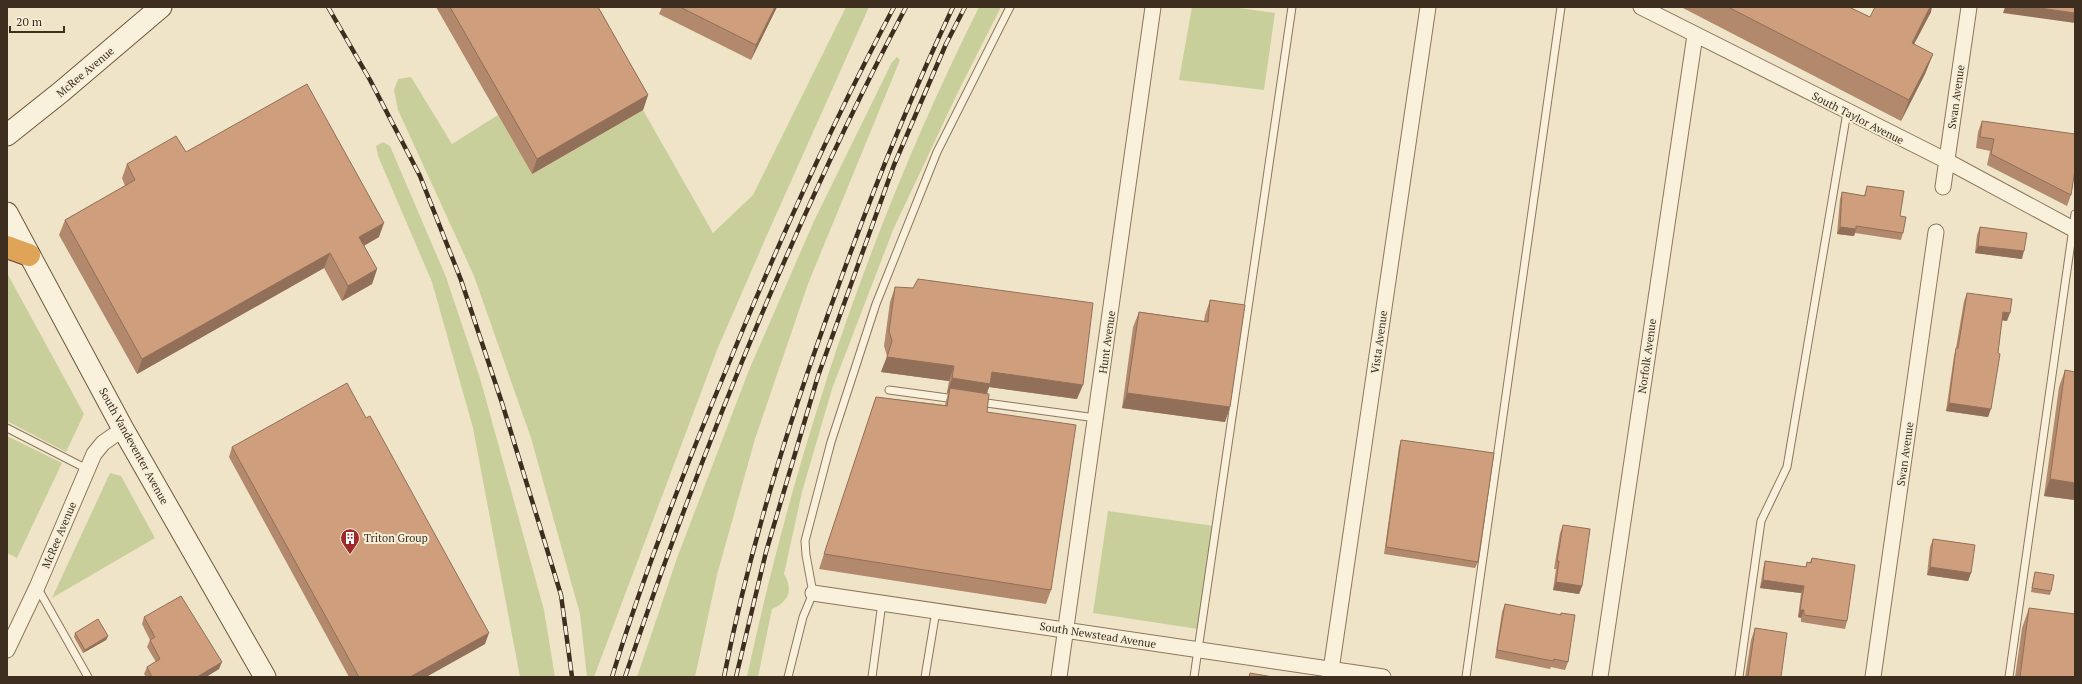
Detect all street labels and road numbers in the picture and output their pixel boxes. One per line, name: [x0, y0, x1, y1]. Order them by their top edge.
street label: McRee Avenue: [53, 44, 117, 100]
street label: Swan Avenue: [1945, 64, 1967, 130]
street label: South Taylor Avenue: [1810, 89, 1907, 147]
street label: Hunt Avenue: [1096, 309, 1118, 374]
street label: Vista Avenue: [1368, 309, 1390, 375]
street label: Norfolk Avenue: [1635, 317, 1659, 394]
street label: South Vandeventer Avenue: [96, 385, 172, 507]
street label: Swan Avenue: [1894, 421, 1916, 487]
street label: McRee Avenue: [39, 499, 79, 570]
street label: South Newstead Avenue: [1039, 619, 1158, 651]

